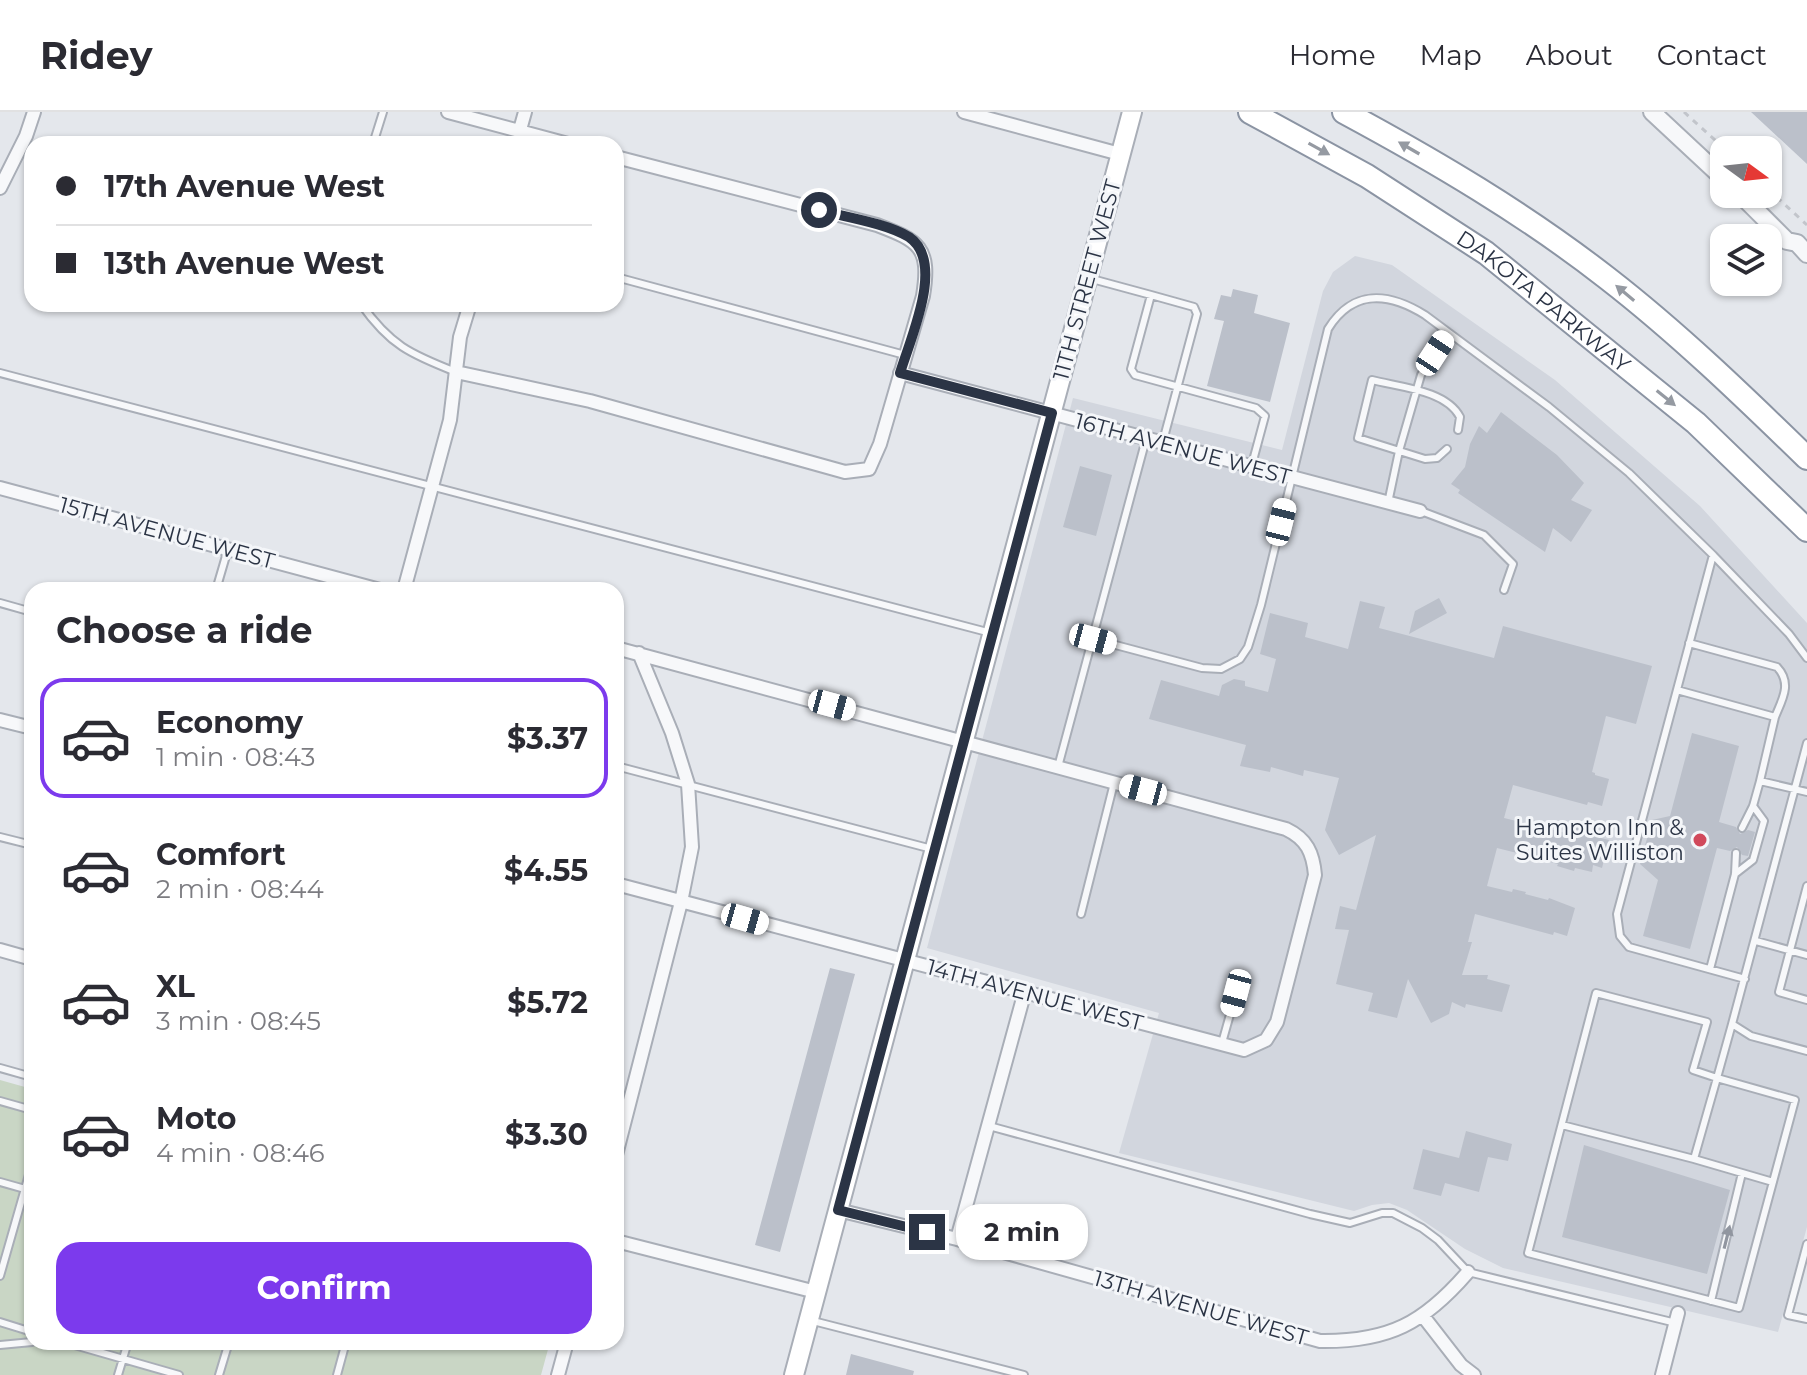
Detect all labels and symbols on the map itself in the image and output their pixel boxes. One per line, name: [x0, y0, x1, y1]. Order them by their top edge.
north arrow: [1710, 136, 1782, 208]
one-way arrow: [1398, 141, 1420, 155]
one-way arrow: [1308, 142, 1330, 156]
street label: 11TH STREET WEST: [1047, 176, 1127, 383]
route start: [801, 192, 837, 228]
street label: DAKOTA PARKWAY: [1452, 224, 1636, 378]
one-way arrow: [1615, 285, 1635, 302]
car: [1412, 326, 1458, 380]
one-way arrow: [1656, 389, 1676, 406]
street label: 16TH AVENUE WEST: [1072, 407, 1294, 491]
street label: 15TH AVENUE WEST: [56, 491, 278, 575]
car: [1264, 496, 1298, 548]
car: [1067, 621, 1119, 657]
car: [806, 687, 858, 723]
car: [1117, 772, 1169, 808]
place label: Hampton Inn & Suites Williston: [1515, 814, 1684, 866]
marker: Hampton Inn & Suites Williston: [1691, 831, 1709, 849]
car: [719, 901, 771, 937]
street label: 14TH AVENUE WEST: [924, 953, 1147, 1037]
car: [1218, 967, 1254, 1019]
callout: 2 min: [955, 1204, 1087, 1260]
route end: [909, 1214, 945, 1250]
one-way arrow: [1721, 1224, 1733, 1249]
street label: 13TH AVENUE WEST: [1091, 1264, 1312, 1352]

